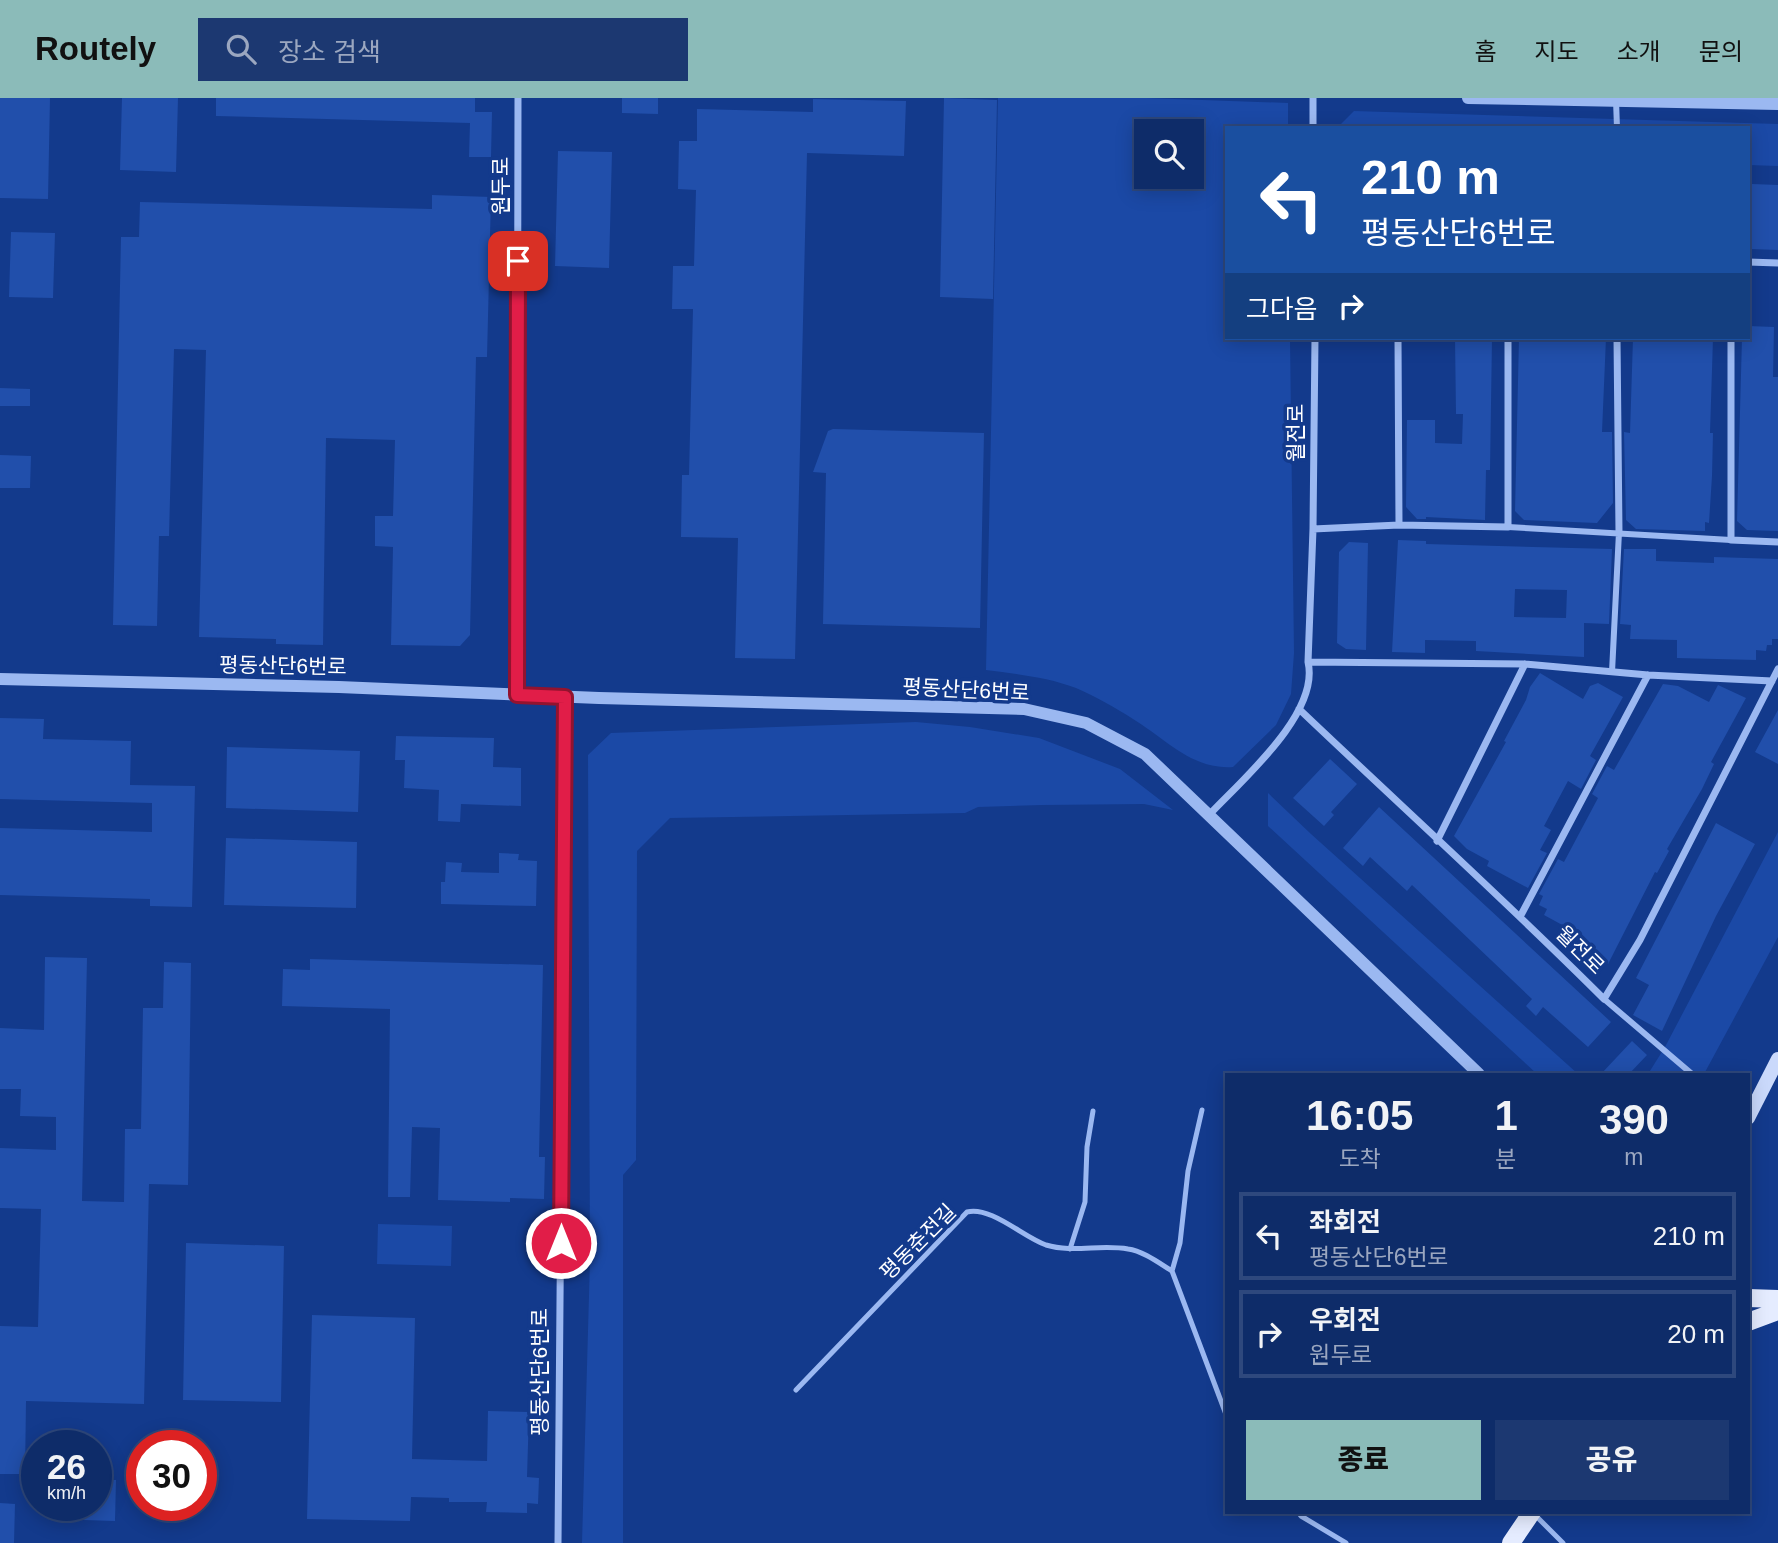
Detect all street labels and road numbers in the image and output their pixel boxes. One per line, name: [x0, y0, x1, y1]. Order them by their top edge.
street label: 원두로: [489, 157, 512, 215]
street label: 월전로: [1284, 404, 1307, 462]
street label: 평동산단6번로: [219, 653, 347, 678]
street label: 평동산단6번로: [902, 675, 1030, 704]
street label: 월전로: [1552, 921, 1609, 978]
street label: 평동춘전길: [875, 1199, 960, 1284]
street label: 평동산단6번로: [528, 1308, 551, 1436]

